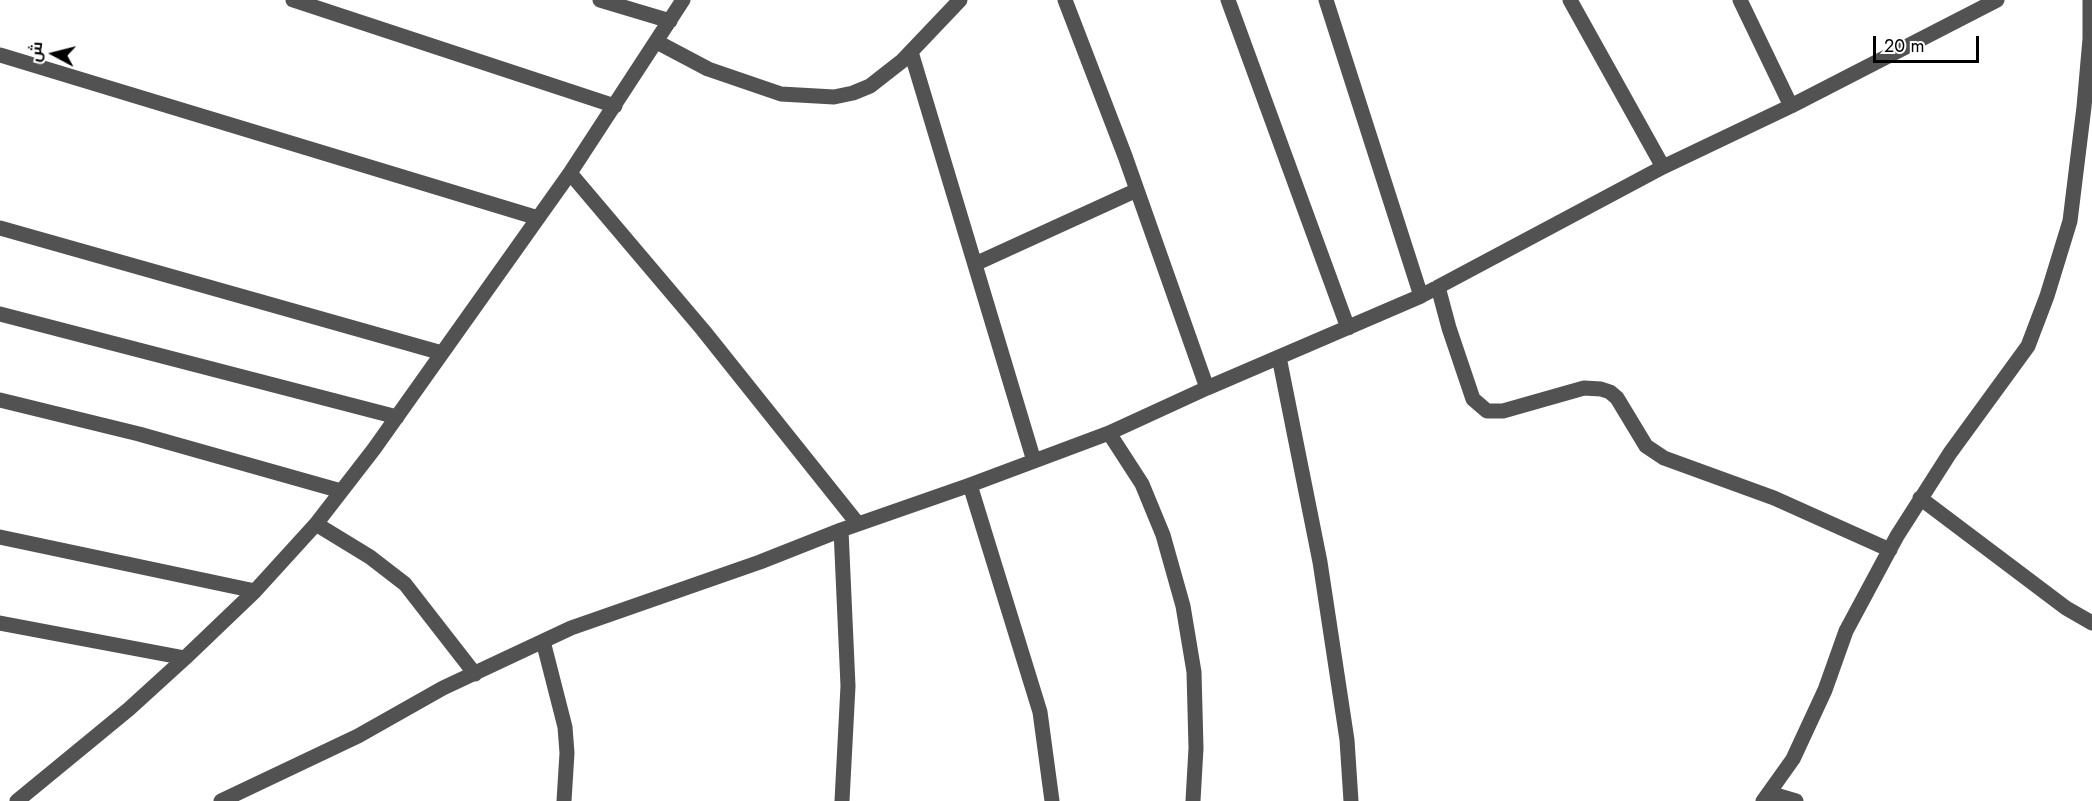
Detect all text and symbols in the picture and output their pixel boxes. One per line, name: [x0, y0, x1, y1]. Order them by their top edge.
north arrow: [24, 24, 84, 84]
scale bar: [1876, 24, 1982, 62]
text: 20 m: [1884, 33, 1924, 59]
text: ش: [23, 40, 48, 63]

